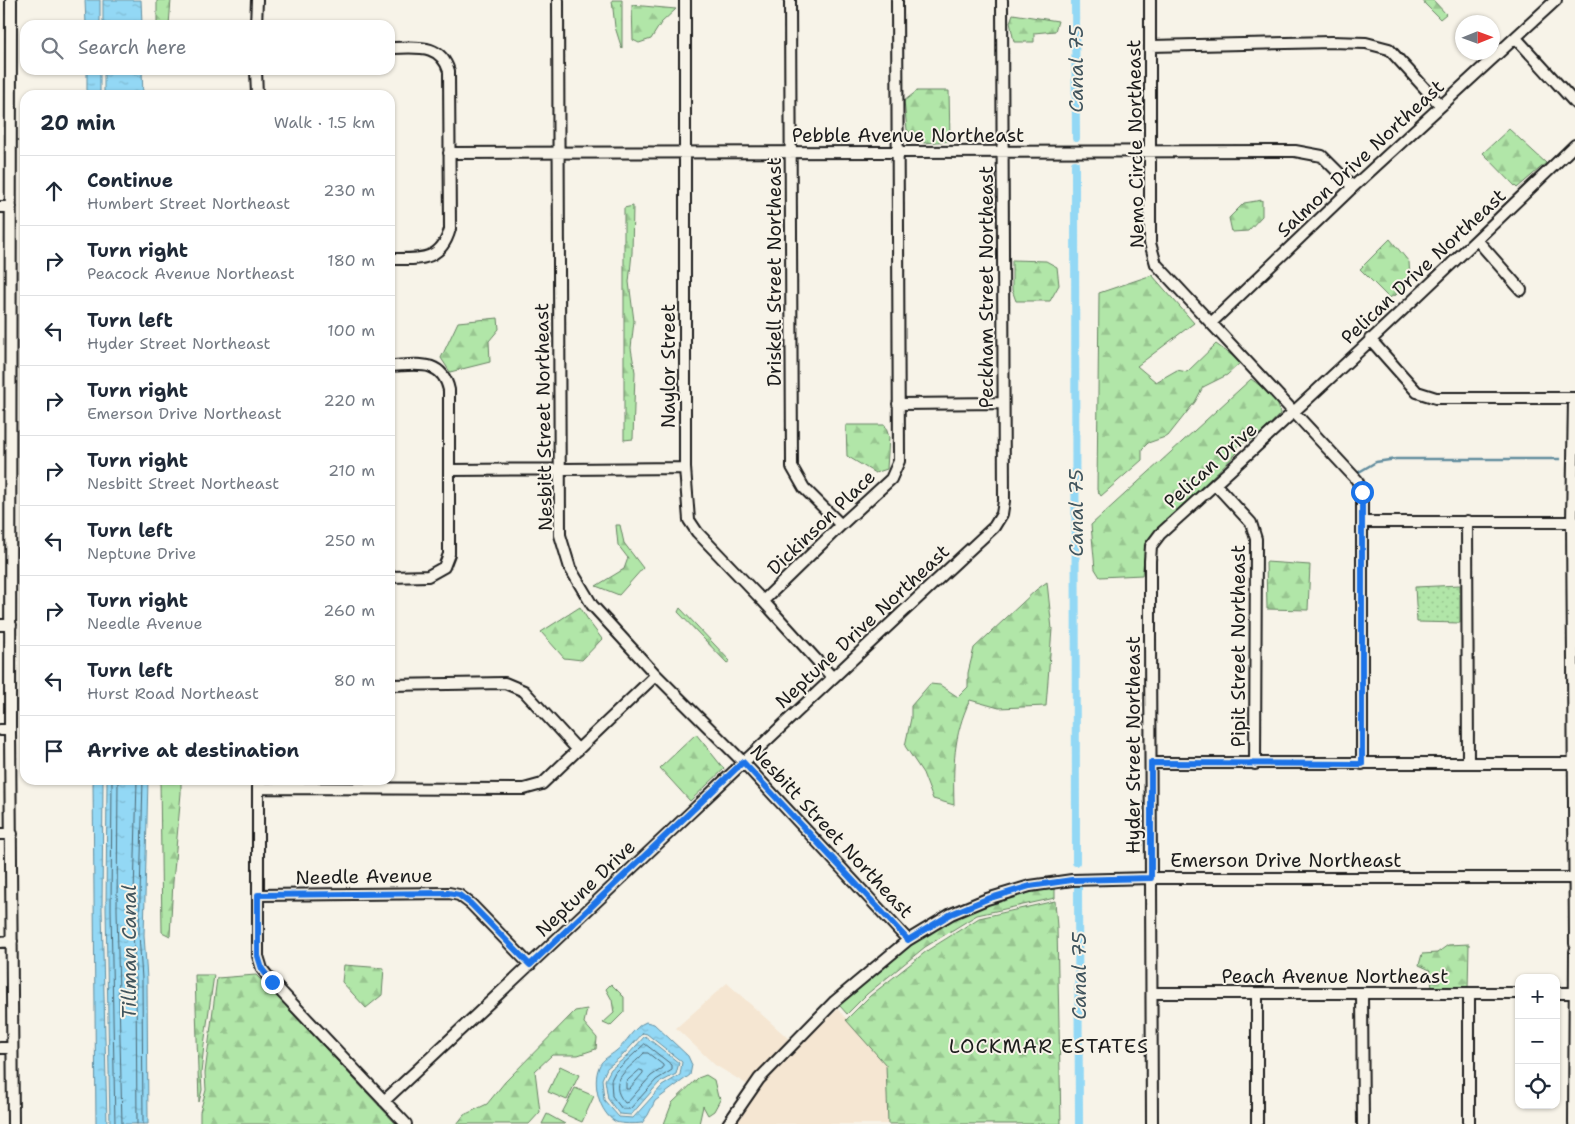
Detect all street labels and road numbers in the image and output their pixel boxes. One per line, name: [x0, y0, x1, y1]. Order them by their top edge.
street label: Nemo Circle Northeast: [1121, 39, 1150, 249]
street label: Salmon Drive Northeast: [1271, 74, 1449, 243]
street label: Pebble Avenue Northeast: [792, 123, 1024, 148]
street label: Driskell Street Northeast: [762, 157, 787, 387]
street label: Peckham Street Northeast: [974, 166, 999, 408]
street label: Pelican Drive Northeast: [1335, 183, 1511, 350]
street label: Nesbitt Street Northeast: [529, 303, 558, 531]
street label: Naylor Street: [656, 304, 681, 428]
street label: Pelican Drive: [1158, 417, 1262, 514]
street label: Dickinson Place: [762, 464, 881, 580]
street label: Neptune Drive Northeast: [770, 539, 955, 714]
street label: Pipit Street Northeast: [1226, 545, 1251, 747]
street label: Hyder Street Northeast: [1121, 636, 1146, 854]
street label: Nesbitt Street Northeast: [745, 739, 919, 923]
street label: Neptune Drive: [530, 834, 641, 942]
street label: Emerson Drive Northeast: [1170, 848, 1402, 873]
street label: Needle Avenue: [295, 863, 433, 890]
street label: Peach Avenue Northeast: [1222, 964, 1448, 989]

